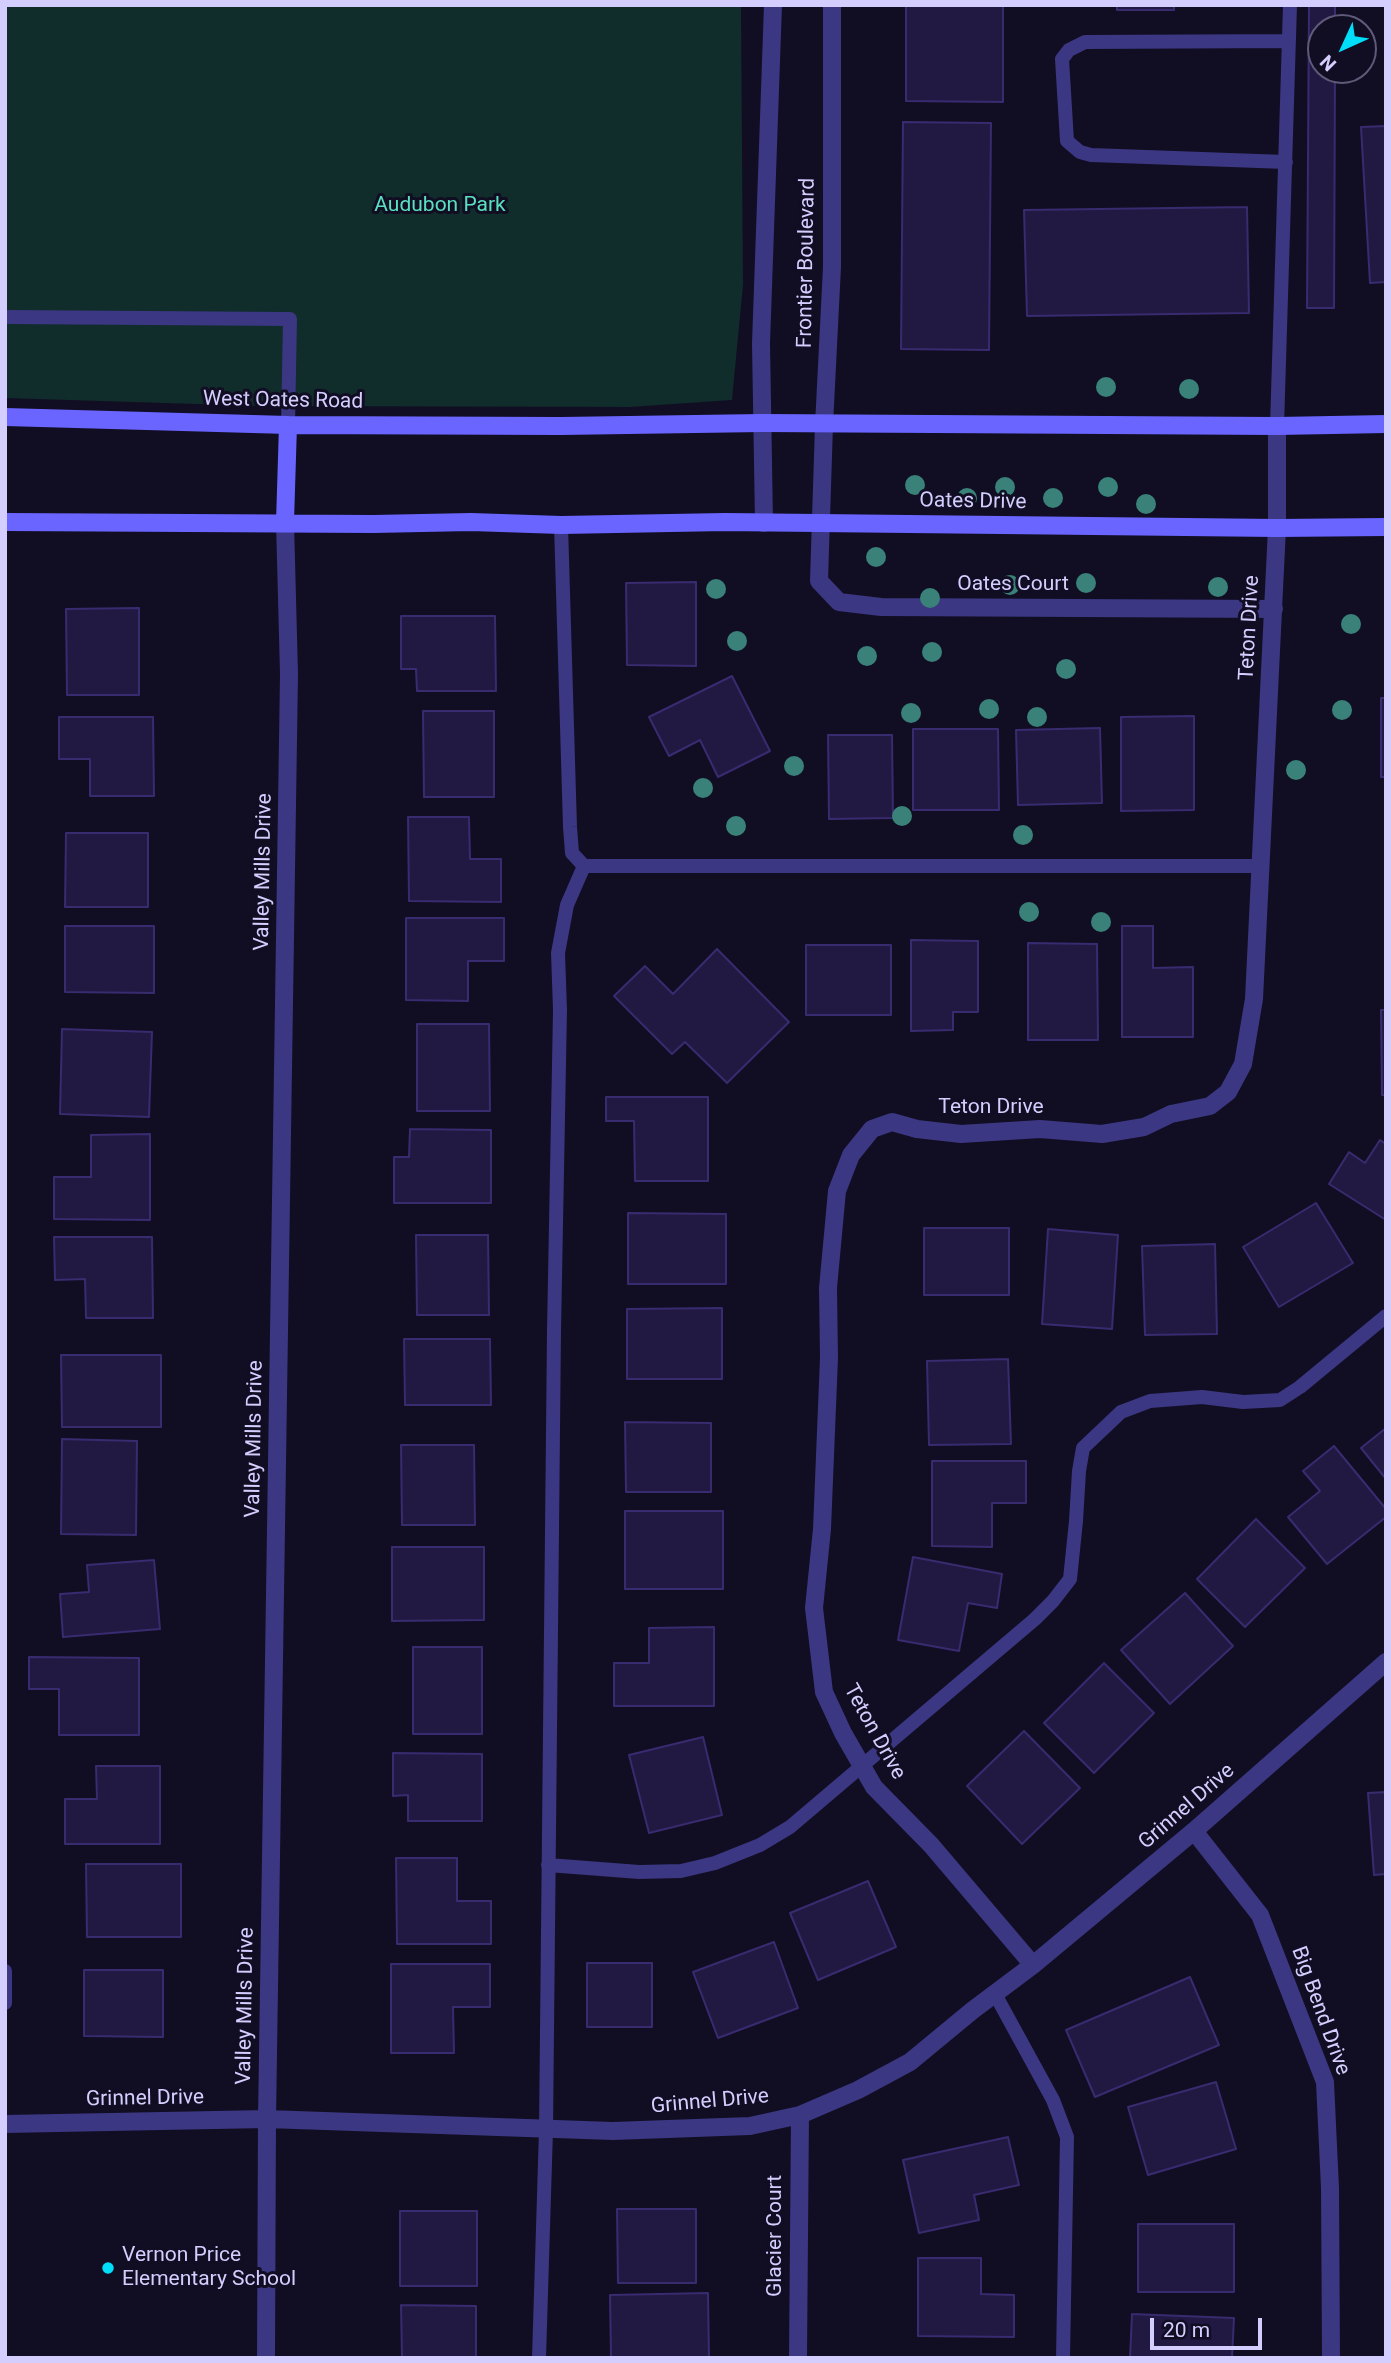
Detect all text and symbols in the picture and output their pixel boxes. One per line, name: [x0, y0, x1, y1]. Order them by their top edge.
north arrow: [1307, 14, 1377, 84]
text: N: [1315, 50, 1341, 76]
street label: Frontier Boulevard: [793, 178, 821, 348]
park label: Audubon Park: [374, 193, 506, 219]
street label: West Oates Road: [203, 387, 363, 415]
street label: Oates Drive: [919, 488, 1027, 516]
street label: Oates Court: [957, 572, 1069, 598]
street label: Teton Drive: [1235, 575, 1265, 681]
street label: Valley Mills Drive: [250, 793, 278, 951]
street label: Teton Drive: [938, 1095, 1044, 1121]
street label: Valley Mills Drive: [241, 1360, 269, 1518]
street label: Teton Drive: [837, 1680, 911, 1784]
street label: Grinnel Drive: [1134, 1759, 1240, 1855]
street label: Valley Mills Drive: [232, 1927, 260, 2085]
street label: Big Bend Drive: [1285, 1943, 1355, 2079]
street label: Grinnel Drive: [650, 2084, 770, 2120]
street label: Grinnel Drive: [86, 2085, 204, 2113]
street label: Glacier Court: [763, 2175, 789, 2297]
place label: Vernon Price Elementary School: [122, 2243, 296, 2293]
marker: Vernon Price Elementary School: [100, 2260, 116, 2276]
scale bar: [1153, 2304, 1265, 2348]
text: 20 m: [1163, 2318, 1210, 2342]

